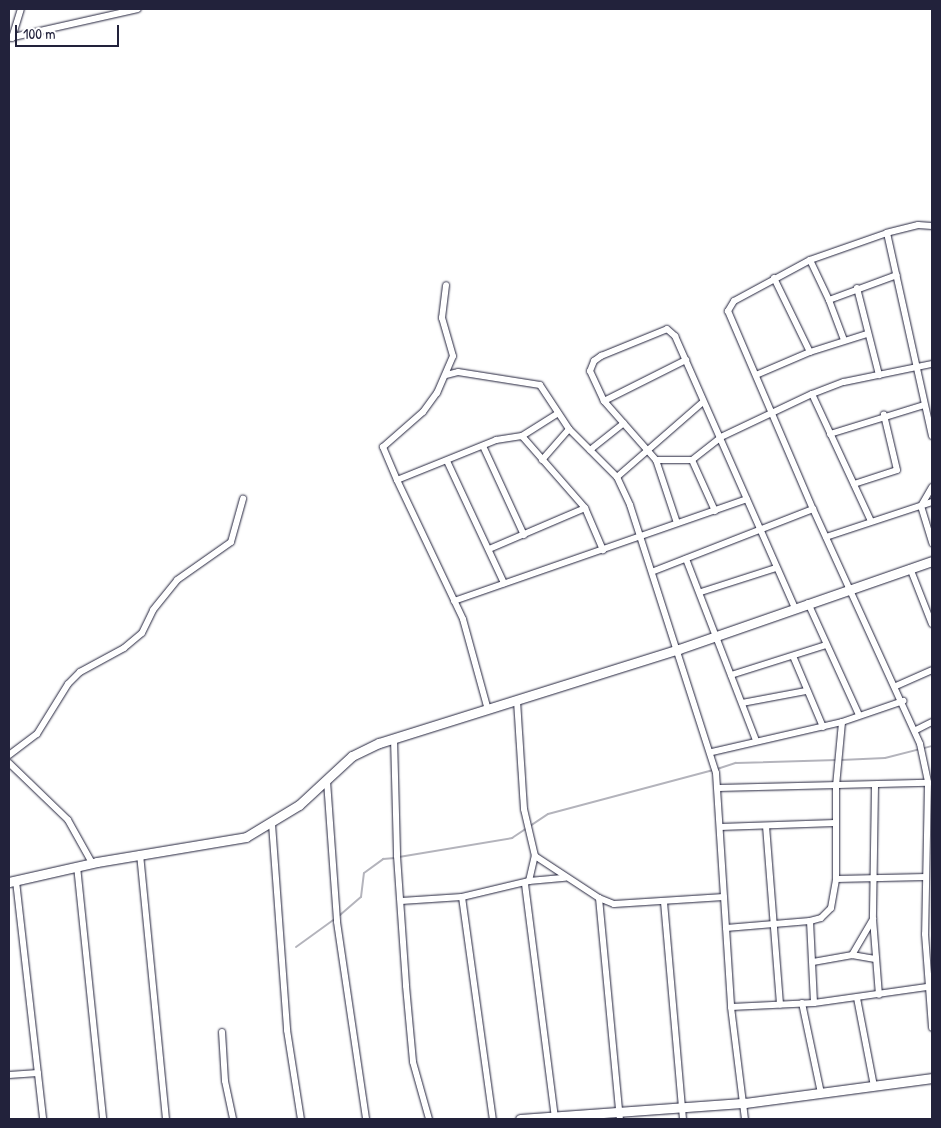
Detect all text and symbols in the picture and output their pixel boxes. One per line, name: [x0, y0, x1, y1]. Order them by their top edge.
scale bar: [18, 15, 121, 47]
text: 100 m: [23, 23, 56, 44]

